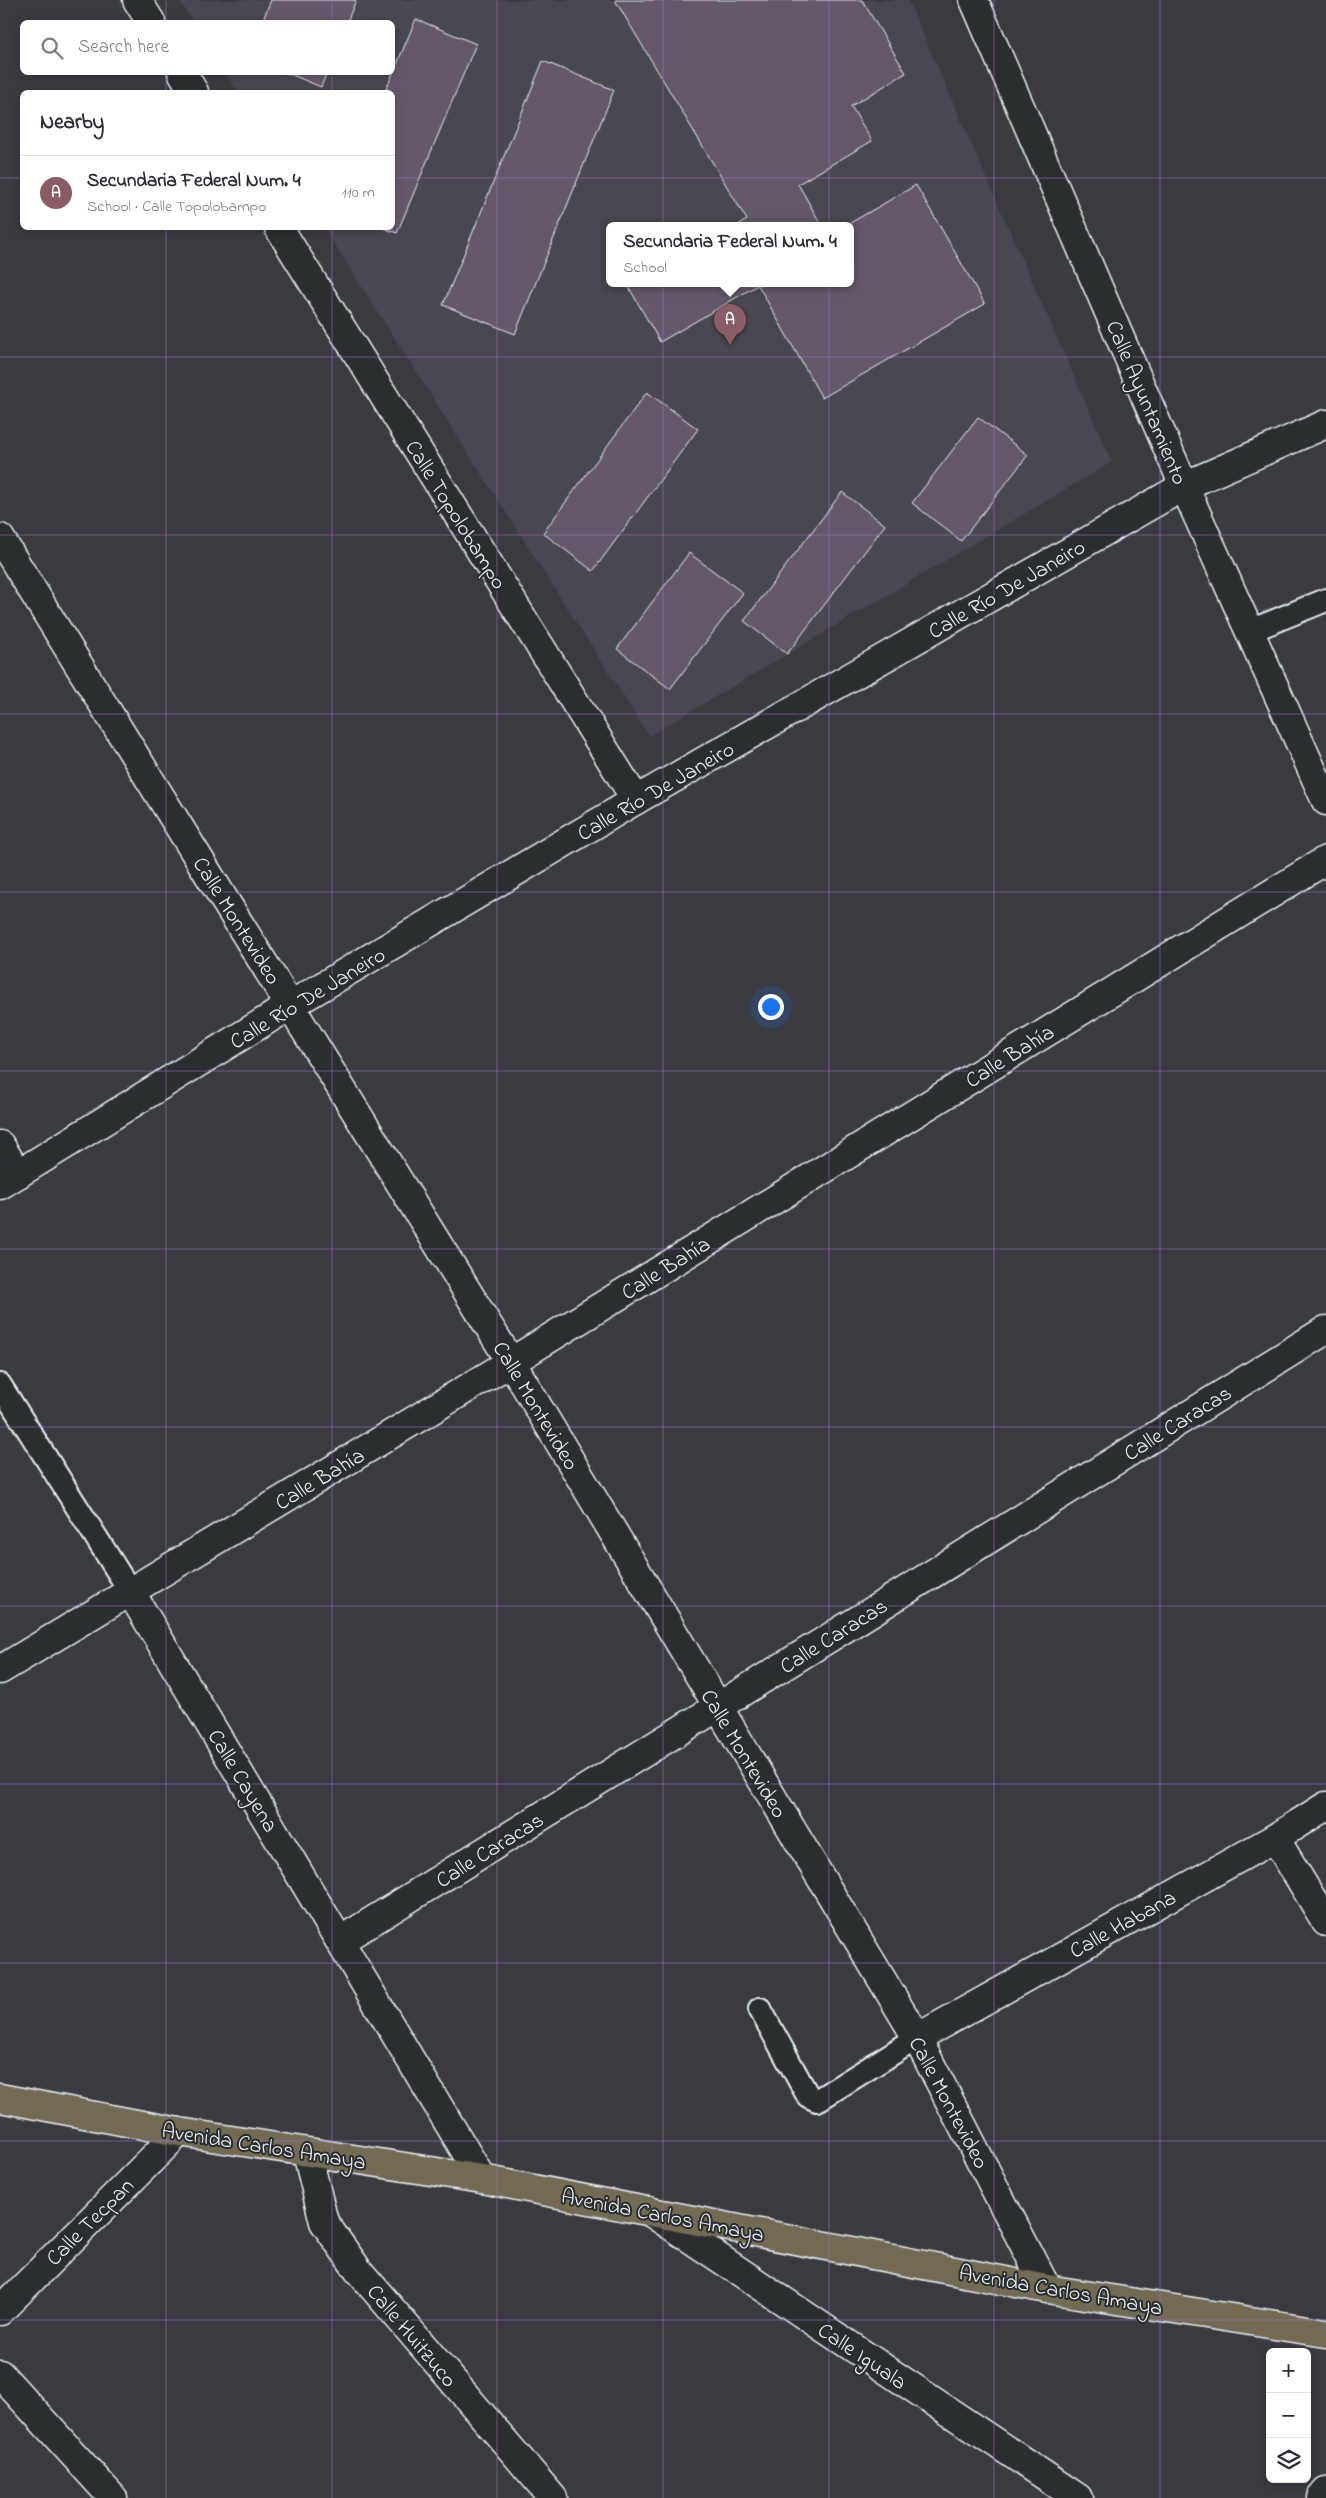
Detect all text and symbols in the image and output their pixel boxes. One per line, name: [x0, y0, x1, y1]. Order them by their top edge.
search box: [20, 20, 395, 75]
icon: search: [38, 34, 66, 62]
text: Search here: [78, 34, 169, 61]
text: Nearby: [40, 108, 104, 138]
text: Secundaria Federal Num. 4: [87, 168, 301, 195]
text: A: [51, 181, 61, 205]
text: 110 m: [341, 181, 375, 205]
text: School · Calle Topolobampo: [87, 195, 267, 219]
popup: [606, 222, 854, 287]
text: Secundaria Federal Num. 4: [623, 229, 837, 256]
text: School: [623, 256, 667, 280]
pin: A: [714, 304, 746, 345]
street label: Calle Ayuntamiento: [1095, 316, 1194, 491]
street label: Calle Topolobampo: [396, 435, 513, 597]
street label: Calle Río De Janeiro: [923, 533, 1092, 649]
street label: Calle Río De Janeiro: [572, 735, 741, 851]
street label: Calle Montevideo: [183, 851, 288, 992]
street label: Calle Río De Janeiro: [225, 940, 393, 1059]
your location: [758, 994, 784, 1020]
street label: Calle Bahía: [960, 1018, 1061, 1098]
street label: Calle Bahía: [616, 1230, 717, 1310]
street label: Calle Montevideo: [483, 1336, 586, 1477]
street label: Calle Caracas: [1118, 1379, 1239, 1470]
street label: Calle Bahía: [270, 1441, 372, 1520]
street label: Calle Caracas: [774, 1592, 895, 1683]
street label: Calle Montevideo: [691, 1684, 794, 1825]
street label: Calle Cayena: [197, 1724, 285, 1840]
street label: Calle Caracas: [430, 1806, 551, 1897]
street label: Calle Habana: [1064, 1883, 1183, 1968]
street label: Calle Montevideo: [899, 2032, 996, 2175]
street label: Avenida Carlos Amaya: [159, 2116, 368, 2181]
street label: Calle Tecpan: [40, 2172, 143, 2275]
street label: Avenida Carlos Amaya: [558, 2182, 767, 2253]
street label: Avenida Carlos Amaya: [956, 2258, 1165, 2327]
street label: Calle Huitzuco: [358, 2278, 464, 2396]
street label: Calle Iguala: [810, 2316, 912, 2400]
map controls: [1266, 2348, 1311, 2483]
button: +: [1266, 2348, 1311, 2393]
button: −: [1266, 2393, 1311, 2438]
button: layers: [1266, 2438, 1311, 2483]

